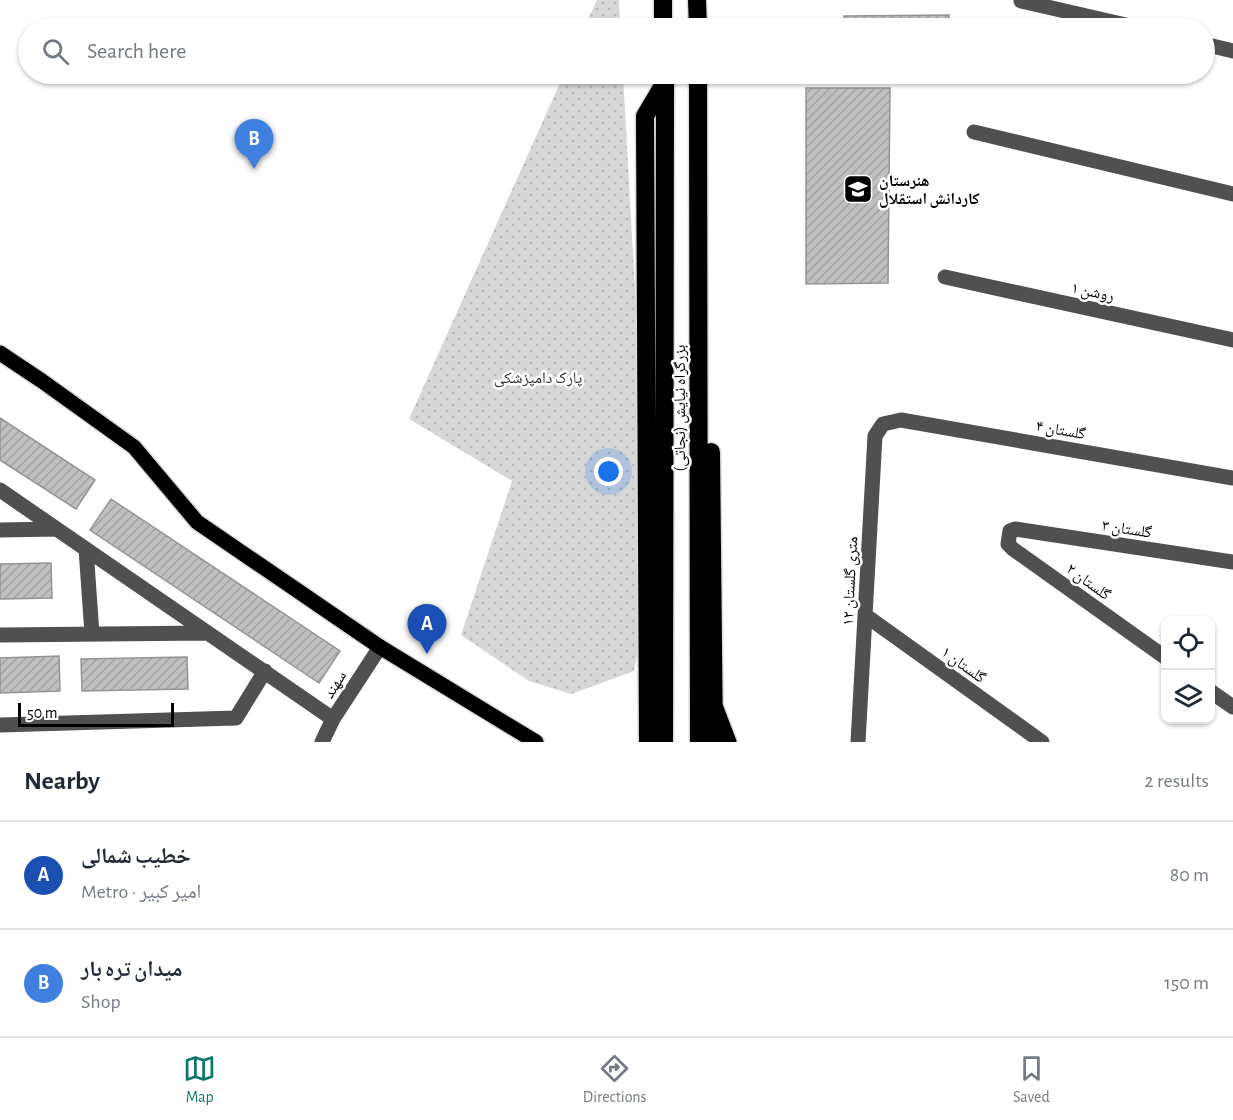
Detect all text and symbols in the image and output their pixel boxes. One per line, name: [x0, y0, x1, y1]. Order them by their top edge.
search box: [18, 18, 1215, 84]
icon: search: [39, 35, 72, 68]
text: Search here: [87, 40, 186, 62]
pin: B: [234, 120, 274, 169]
school or university icon: هنرستان کاردانش استقلال: [842, 173, 874, 205]
place label: هنرستان کاردانش استقلال: [879, 173, 980, 208]
street label: روشن ۱: [1069, 280, 1116, 306]
street label: بزرگراه نیایش (نجاتی): [672, 345, 690, 471]
park label: پارک دامپزشکی: [494, 370, 583, 388]
street label: گلستان ۴: [1034, 418, 1087, 444]
your location: [594, 457, 623, 486]
street label: گلستان ۳: [1100, 517, 1153, 543]
street label: ۱۲ متری گلستان: [840, 536, 862, 626]
street label: گلستان ۲: [1062, 561, 1114, 605]
pin: A: [408, 604, 446, 654]
map controls: [1161, 616, 1215, 724]
button: locate: [1161, 616, 1215, 670]
street label: گلستان ۱: [937, 644, 989, 688]
street label: سهند: [320, 668, 350, 702]
button: layers: [1161, 670, 1215, 724]
scale bar: [18, 700, 174, 728]
text: 50 m: [27, 705, 58, 721]
text: Nearby: [24, 768, 100, 794]
text: 2 results: [1145, 771, 1209, 791]
text: خطیب شمالی: [81, 845, 191, 867]
text: A: [38, 865, 50, 885]
text: 80 m: [1170, 865, 1209, 885]
text: Metro · امیر کبیر: [81, 882, 201, 902]
text: میدان تره بار: [81, 958, 182, 980]
text: B: [38, 973, 49, 993]
text: 150 m: [1164, 973, 1209, 993]
text: Shop: [81, 992, 121, 1012]
tab: Map: [183, 1052, 216, 1107]
tab: Directions: [583, 1052, 647, 1107]
tab: Saved: [1013, 1052, 1050, 1107]

